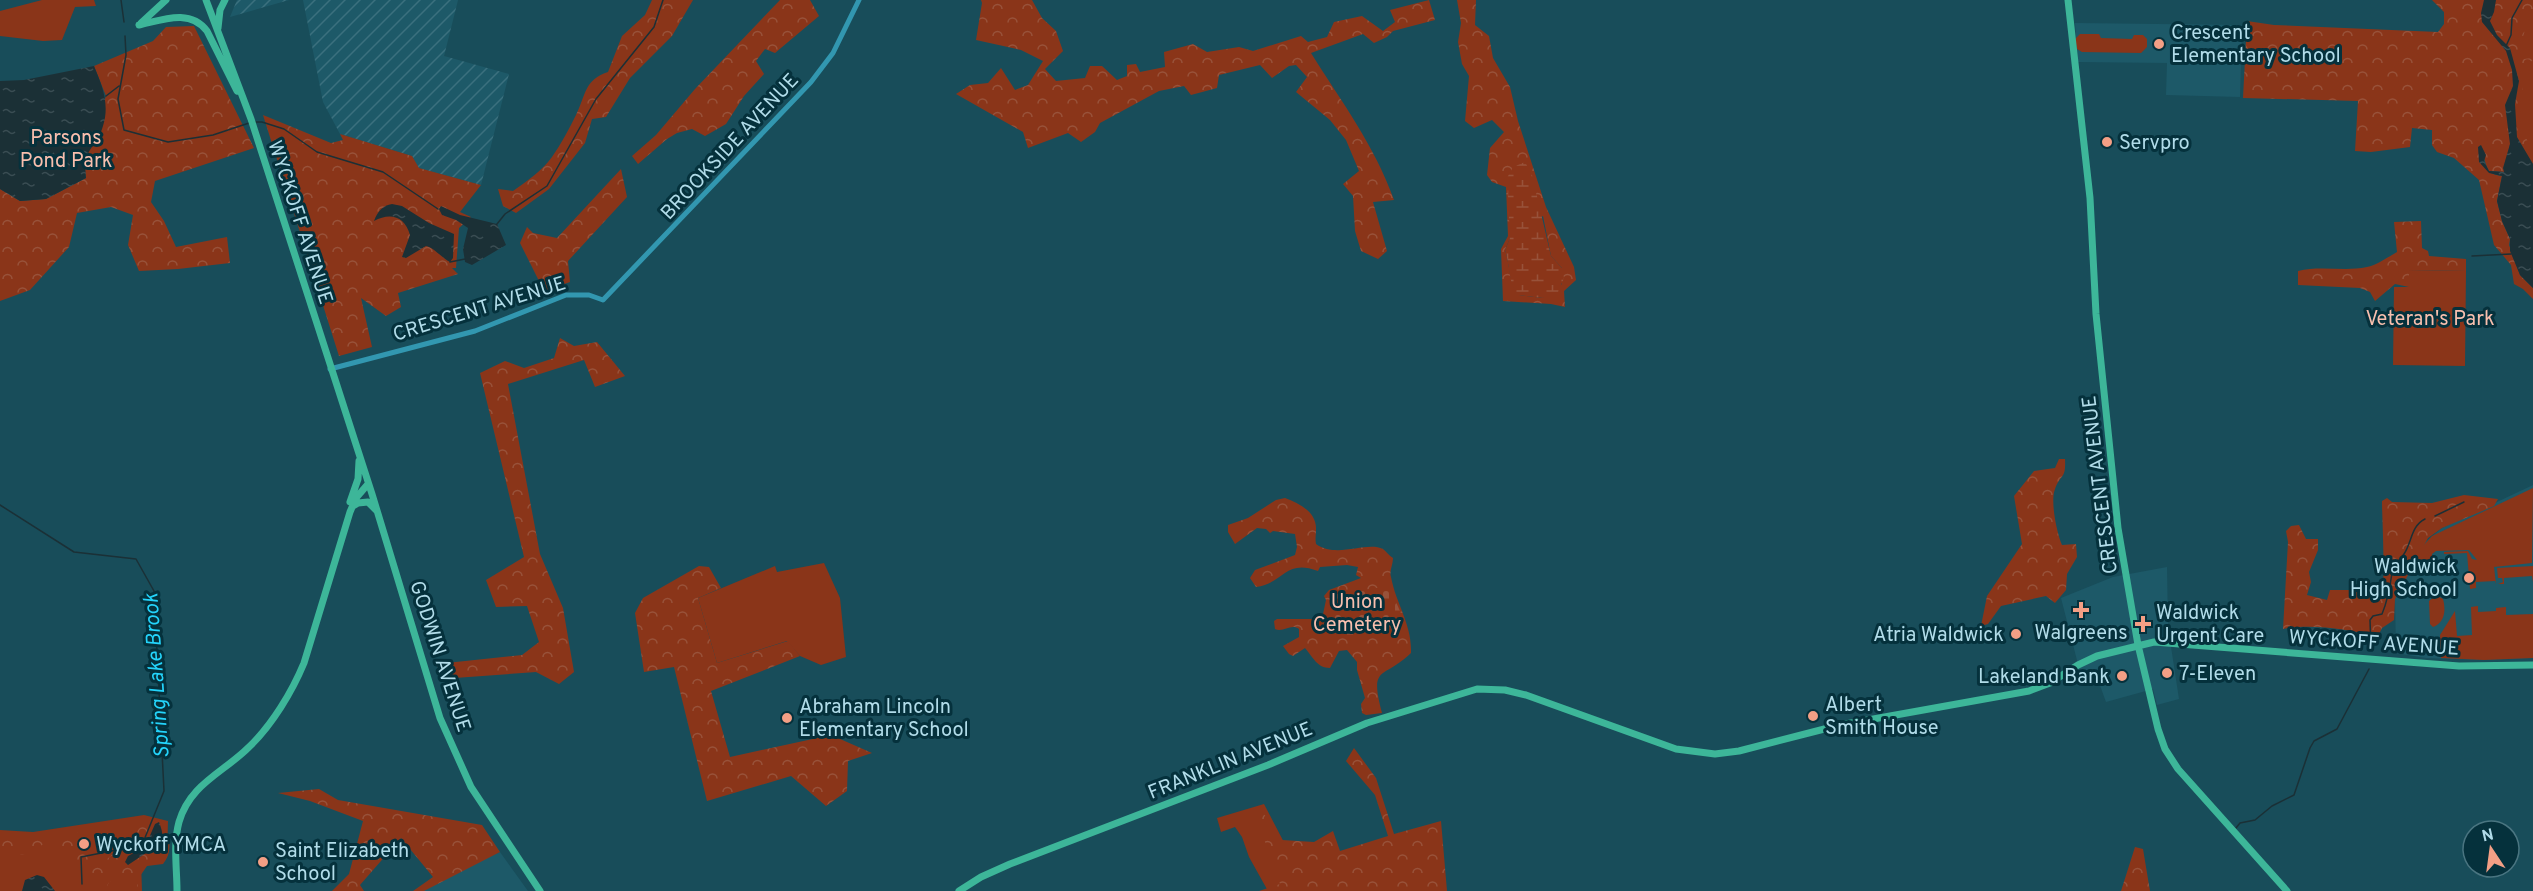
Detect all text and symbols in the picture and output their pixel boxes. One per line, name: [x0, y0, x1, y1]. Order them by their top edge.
place label: Crescent Elementary School: [2171, 21, 2341, 70]
marker: Crescent Elementary School: [2152, 37, 2166, 51]
street label: BROOKSIDE AVENUE: [656, 69, 805, 226]
park label: Parsons Pond Park: [20, 126, 112, 175]
place label: Servpro: [2119, 131, 2190, 157]
marker: Servpro: [2100, 135, 2114, 149]
street label: WYCKOFF AVENUE: [260, 137, 338, 308]
street label: CRESCENT AVENUE: [390, 271, 569, 349]
park label: Veteran's Park: [2365, 307, 2495, 333]
street label: CRESCENT AVENUE: [2077, 394, 2125, 575]
place label: Waldwick High School: [2350, 555, 2457, 604]
marker: Waldwick High School: [2462, 571, 2476, 585]
street label: GODWIN AVENUE: [402, 578, 476, 736]
park label: Union Cemetery: [1313, 590, 1401, 639]
water label: Spring Lake Brook: [138, 592, 177, 759]
place label: Waldwick Urgent Care: [2156, 601, 2264, 650]
marker: Walgreens: [2074, 603, 2088, 617]
marker: Waldwick Urgent Care: [2134, 615, 2152, 633]
place label: Walgreens: [2034, 621, 2128, 647]
place label: Atria Waldwick: [1873, 623, 2004, 649]
street label: WYCKOFF AVENUE: [2288, 625, 2460, 663]
marker: Atria Waldwick: [2009, 627, 2023, 641]
place label: 7-Eleven: [2179, 662, 2256, 688]
place label: Lakeland Bank: [1978, 665, 2110, 691]
marker: 7-Eleven: [2160, 666, 2174, 680]
marker: Lakeland Bank: [2115, 669, 2129, 683]
place label: Albert Smith House: [1825, 693, 1939, 742]
place label: Abraham Lincoln Elementary School: [799, 695, 969, 744]
marker: Albert Smith House: [1806, 709, 1820, 723]
marker: Abraham Lincoln Elementary School: [780, 711, 794, 725]
street label: FRANKLIN AVENUE: [1145, 717, 1317, 807]
north arrow: [2461, 819, 2521, 879]
text: N: [2480, 825, 2496, 847]
place label: Wyckoff YMCA: [96, 833, 226, 859]
marker: Wyckoff YMCA: [77, 837, 91, 851]
place label: Saint Elizabeth School: [275, 839, 409, 888]
marker: Saint Elizabeth School: [256, 855, 270, 869]

